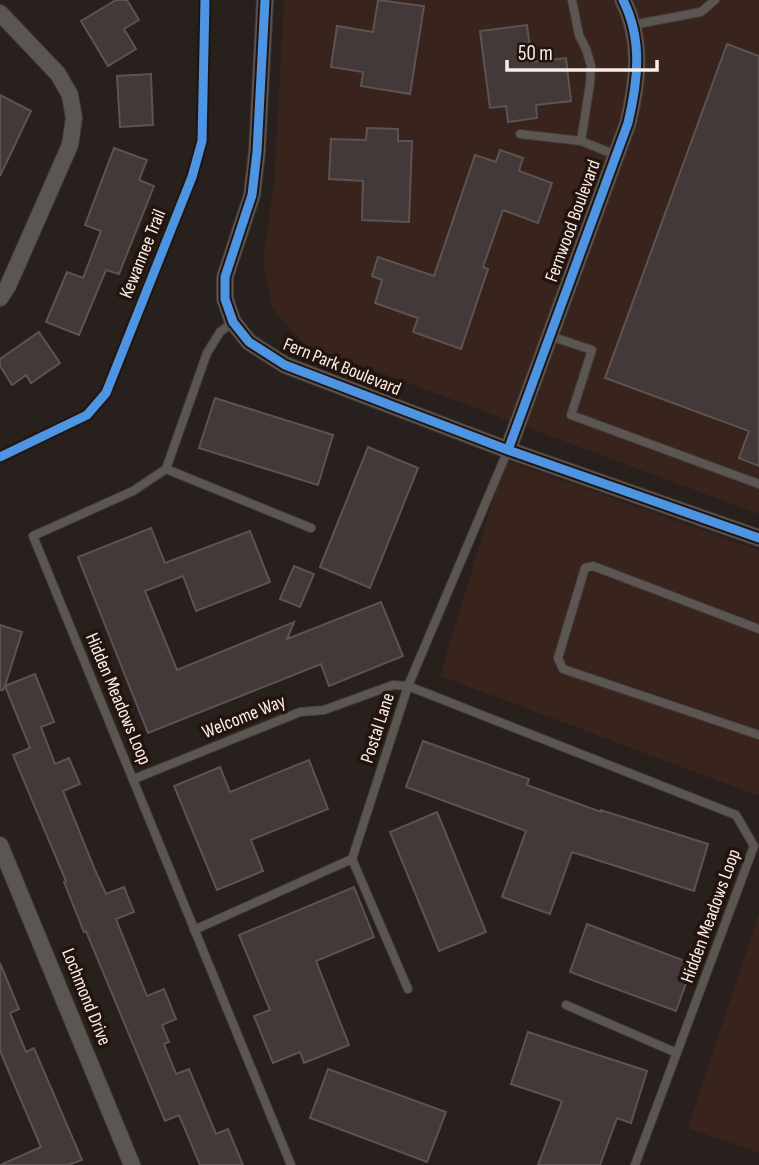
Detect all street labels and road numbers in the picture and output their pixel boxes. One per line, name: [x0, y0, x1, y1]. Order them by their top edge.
street label: Fernwood Boulevard: [540, 157, 606, 285]
street label: Kewannee Trail: [115, 206, 171, 302]
street label: Fern Park Boulevard: [280, 333, 404, 401]
street label: Hidden Meadows Loop: [80, 630, 156, 768]
street label: Welcome Way: [199, 690, 290, 744]
street label: Postal Lane: [356, 690, 400, 766]
street label: Hidden Meadows Loop: [676, 846, 746, 986]
street label: Lochmond Drive: [56, 945, 116, 1049]

